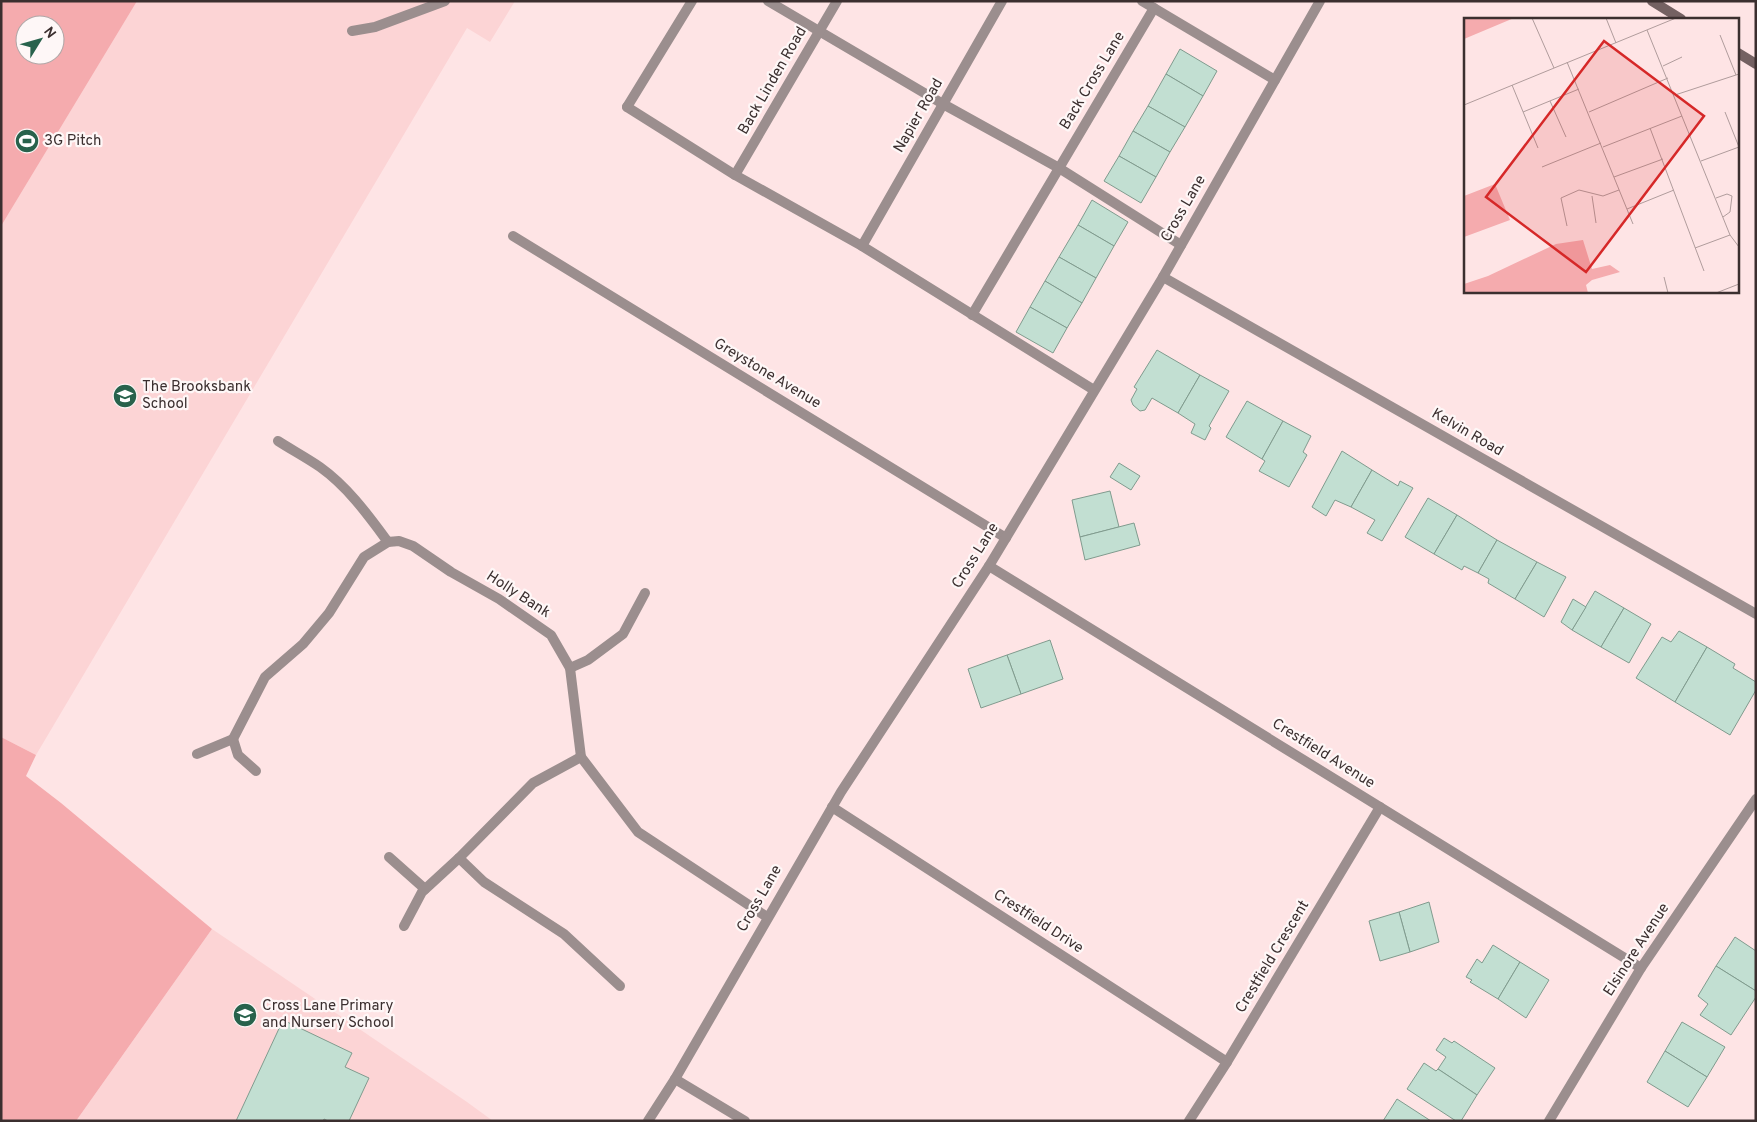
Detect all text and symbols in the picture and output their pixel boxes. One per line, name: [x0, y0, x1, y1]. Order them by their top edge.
north arrow: [15, 15, 65, 65]
inset map: [1464, 18, 1740, 292]
text: N: [39, 24, 59, 42]
street label: Back Linden Road: [734, 24, 812, 138]
street label: Back Cross Lane: [1056, 28, 1130, 134]
street label: Napier Road: [890, 75, 948, 157]
sports icon: 3G Pitch: [14, 128, 40, 154]
place label: 3G Pitch: [44, 132, 101, 151]
street label: Cross Lane: [1157, 172, 1211, 246]
street label: Greystone Avenue: [710, 335, 824, 413]
place label: The Brooksbank School: [142, 378, 251, 414]
school or university icon: The Brooksbank School: [112, 383, 138, 409]
street label: Kelvin Road: [1428, 405, 1506, 461]
street label: Cross Lane: [948, 520, 1004, 592]
street label: Holly Bank: [482, 567, 554, 623]
street label: Crestfield Avenue: [1268, 715, 1378, 793]
street label: Cross Lane: [733, 862, 787, 936]
street label: Crestfield Drive: [989, 886, 1087, 958]
street label: Crestfield Crescent: [1232, 897, 1314, 1017]
street label: Elsinore Avenue: [1600, 900, 1674, 1000]
place label: Cross Lane Primary and Nursery School: [262, 997, 394, 1033]
school or university icon: Cross Lane Primary and Nursery School: [232, 1002, 258, 1028]

